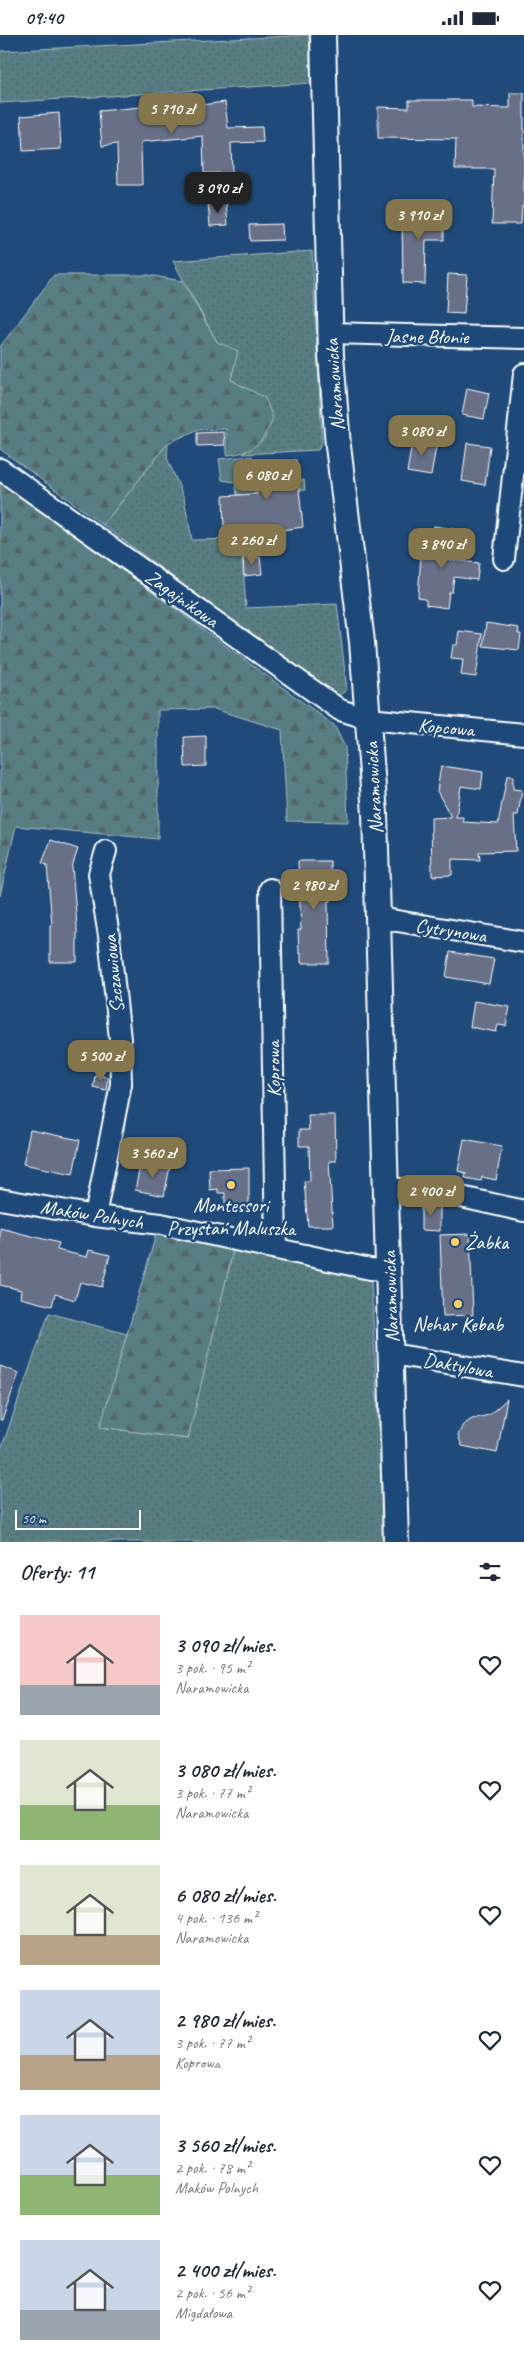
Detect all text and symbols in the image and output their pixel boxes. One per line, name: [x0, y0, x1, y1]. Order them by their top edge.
text: 09:40: [25, 6, 63, 30]
pin: 5 710 zł: [120, 93, 224, 135]
text: 5 710 zł: [150, 99, 194, 119]
pin: 3 090 zł: [166, 171, 270, 214]
text: 3 090 zł: [196, 178, 241, 198]
pin: 3 910 zł: [367, 199, 471, 241]
text: 3 910 zł: [397, 205, 442, 225]
street label: Jasne Błonie: [384, 323, 470, 350]
street label: Naramowicka: [319, 336, 350, 432]
pin: 3 080 zł: [370, 415, 474, 457]
text: 3 080 zł: [399, 421, 445, 441]
pin: 6 080 zł: [215, 459, 319, 501]
text: 6 080 zł: [244, 465, 290, 485]
pin: 2 260 zł: [200, 523, 304, 566]
pin: 3 840 zł: [390, 527, 494, 570]
text: 2 260 zł: [229, 530, 275, 550]
text: 3 840 zł: [419, 534, 465, 554]
street label: Zagajnikowa: [140, 564, 225, 634]
street label: Kopcowa: [417, 713, 477, 743]
street label: Naramowicka: [359, 740, 388, 834]
pin: 2 980 zł: [262, 869, 366, 911]
text: 2 980 zł: [292, 875, 337, 895]
street label: Cytrynowa: [414, 913, 490, 949]
street label: Szczawiowa: [97, 932, 130, 1014]
pin: 5 500 zł: [49, 1039, 153, 1082]
street label: Koprowa: [260, 1039, 286, 1097]
text: 5 500 zł: [79, 1046, 123, 1066]
pin: 3 560 zł: [101, 1137, 205, 1179]
text: 3 560 zł: [130, 1143, 176, 1163]
pin: 2 400 zł: [379, 1175, 483, 1217]
marker: Montessori Przystań Maluszka: [225, 1179, 237, 1191]
text: 2 400 zł: [408, 1181, 454, 1201]
place label: Montessori Przystań Maluszka: [167, 1193, 297, 1241]
street label: Maków Polnych: [39, 1194, 146, 1235]
place label: Żabka: [465, 1230, 510, 1255]
marker: Żabka: [449, 1236, 461, 1248]
street label: Naramowicka: [376, 1249, 405, 1343]
marker: Nehar Kebab: [452, 1298, 464, 1310]
place label: Nehar Kebab: [413, 1312, 504, 1337]
street label: Daktylowa: [421, 1347, 496, 1384]
scale bar: [15, 1507, 141, 1530]
text: 50 m: [22, 1510, 46, 1527]
icon: filters: [476, 1558, 504, 1586]
text: Oferty: 11: [20, 1559, 94, 1585]
text: 3 090 zł/mies.: [175, 1632, 276, 1658]
icon: home: [60, 1635, 120, 1695]
icon: heart: [476, 1651, 504, 1679]
text: 3 pok. · 95 m²: [175, 1658, 250, 1678]
text: Naramowicka: [175, 1678, 248, 1698]
text: 3 080 zł/mies.: [175, 1757, 276, 1783]
icon: home: [60, 1760, 120, 1820]
icon: heart: [476, 1776, 504, 1804]
text: 3 pok. · 77 m²: [175, 1783, 250, 1803]
text: Naramowicka: [175, 1803, 248, 1823]
text: 6 080 zł/mies.: [175, 1882, 276, 1908]
icon: home: [60, 1885, 120, 1945]
icon: heart: [476, 1901, 504, 1929]
text: 4 pok. · 136 m²: [175, 1908, 257, 1928]
text: Naramowicka: [175, 1928, 248, 1948]
text: 2 980 zł/mies.: [175, 2007, 276, 2033]
icon: home: [60, 2010, 120, 2070]
icon: heart: [476, 2026, 504, 2054]
text: 3 pok. · 77 m²: [175, 2033, 250, 2053]
text: Koprowa: [175, 2053, 220, 2073]
text: 3 560 zł/mies.: [175, 2132, 276, 2158]
icon: home: [60, 2135, 120, 2195]
icon: heart: [476, 2151, 504, 2179]
text: 2 pok. · 78 m²: [175, 2158, 250, 2178]
text: Maków Polnych: [175, 2178, 258, 2198]
text: 2 400 zł/mies.: [175, 2257, 276, 2283]
icon: home: [60, 2260, 120, 2320]
icon: heart: [476, 2276, 504, 2304]
text: 2 pok. · 56 m²: [175, 2283, 250, 2303]
text: Migdałowa: [175, 2303, 232, 2323]

